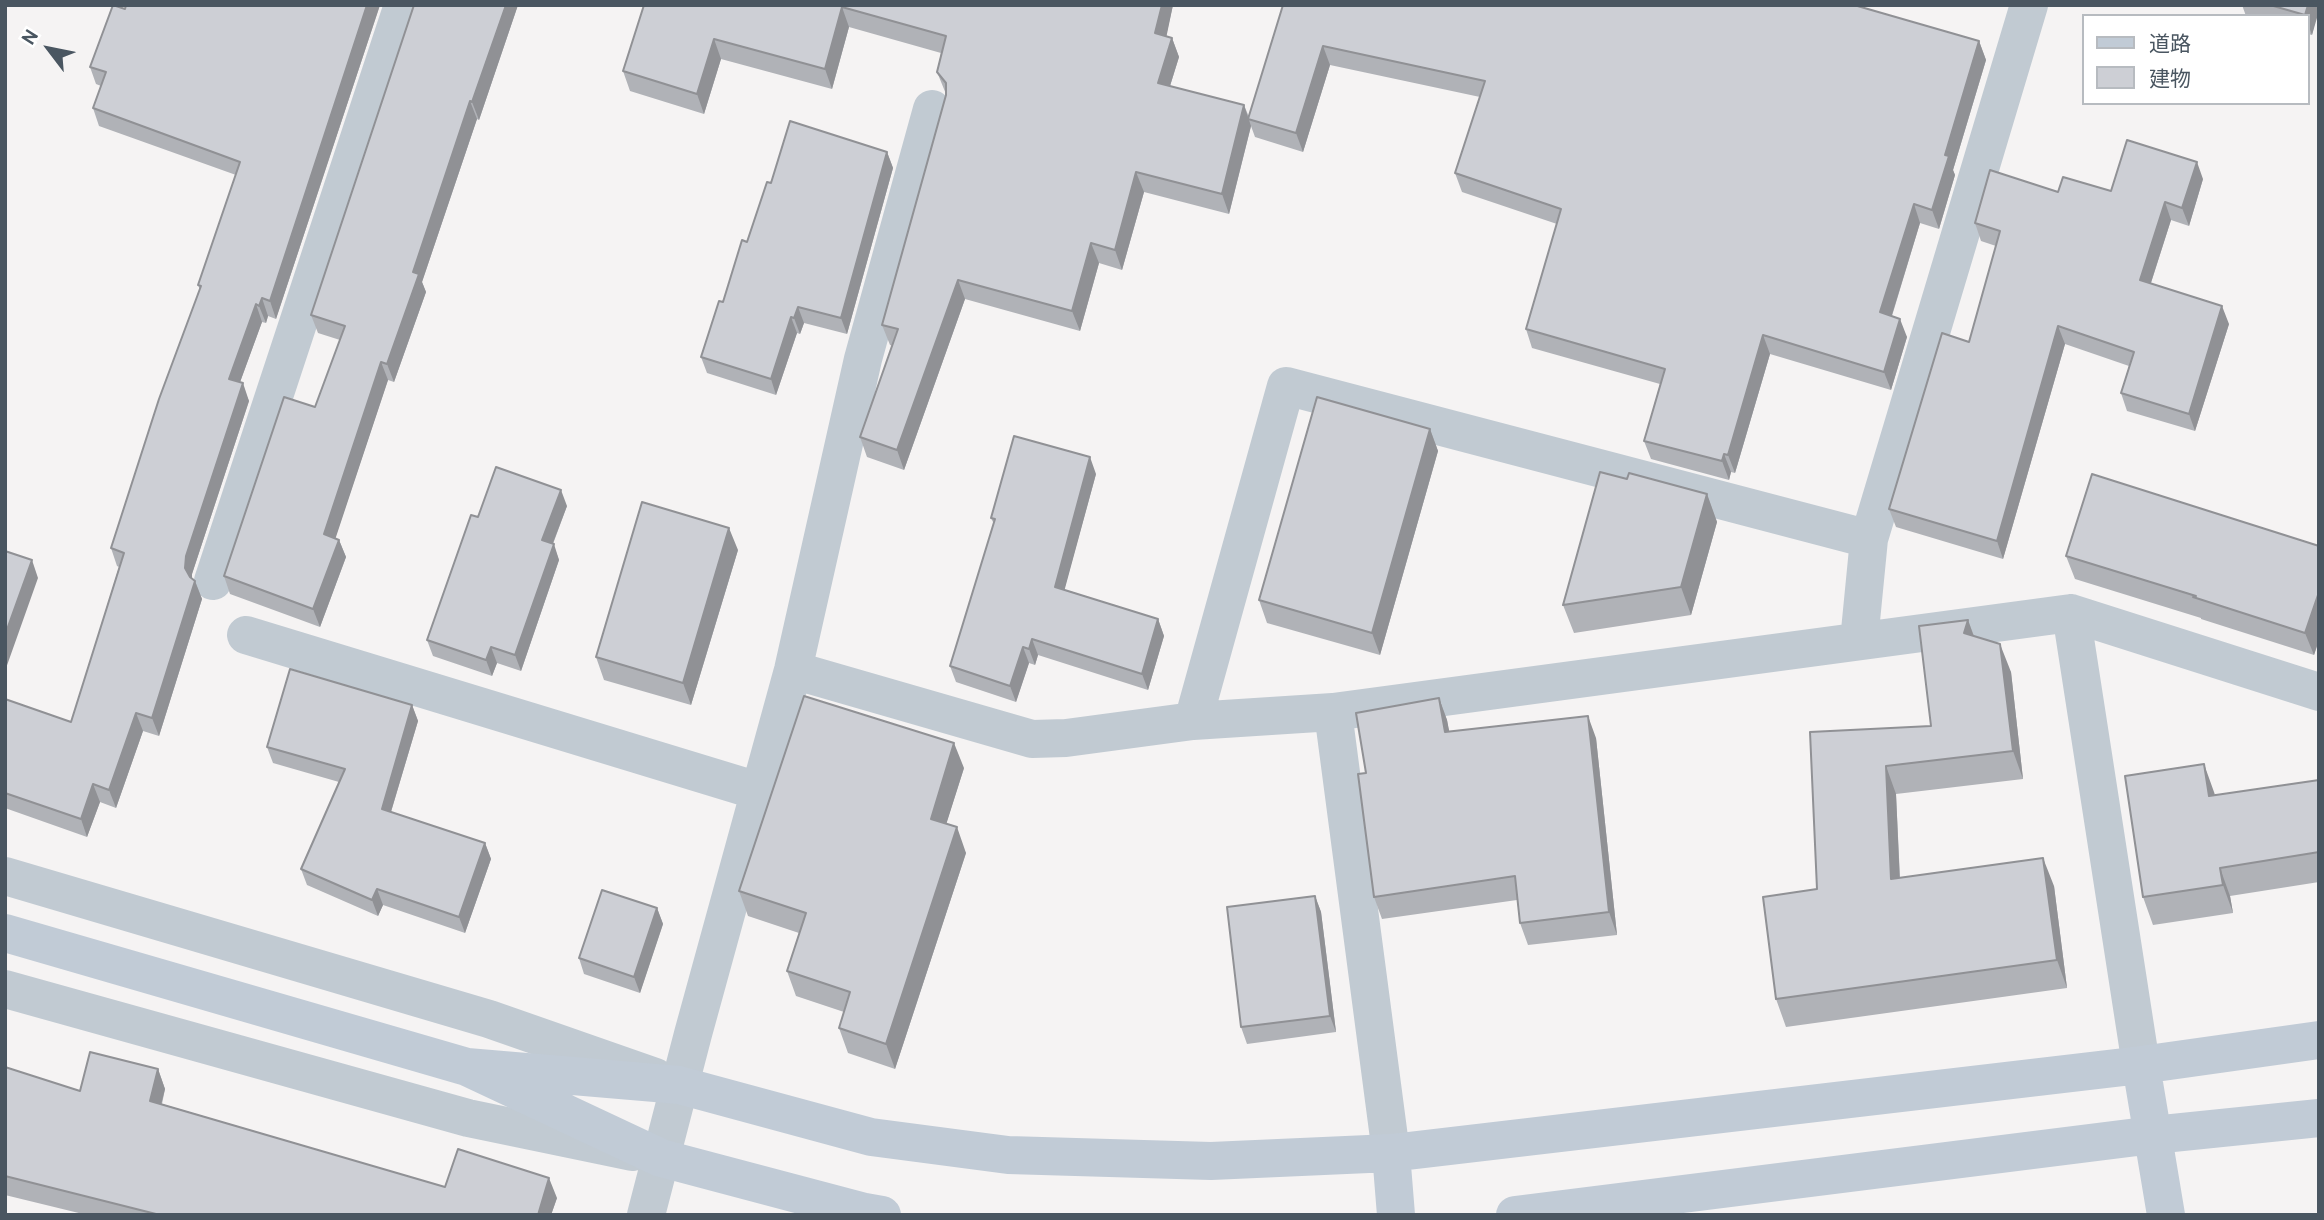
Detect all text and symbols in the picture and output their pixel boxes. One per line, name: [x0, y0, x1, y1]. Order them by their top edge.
north arrow: [14, 14, 84, 84]
legend: [2082, 14, 2310, 105]
text: N: [17, 26, 45, 50]
text: 道路: [2149, 32, 2191, 59]
text: 建物: [2149, 67, 2191, 94]

